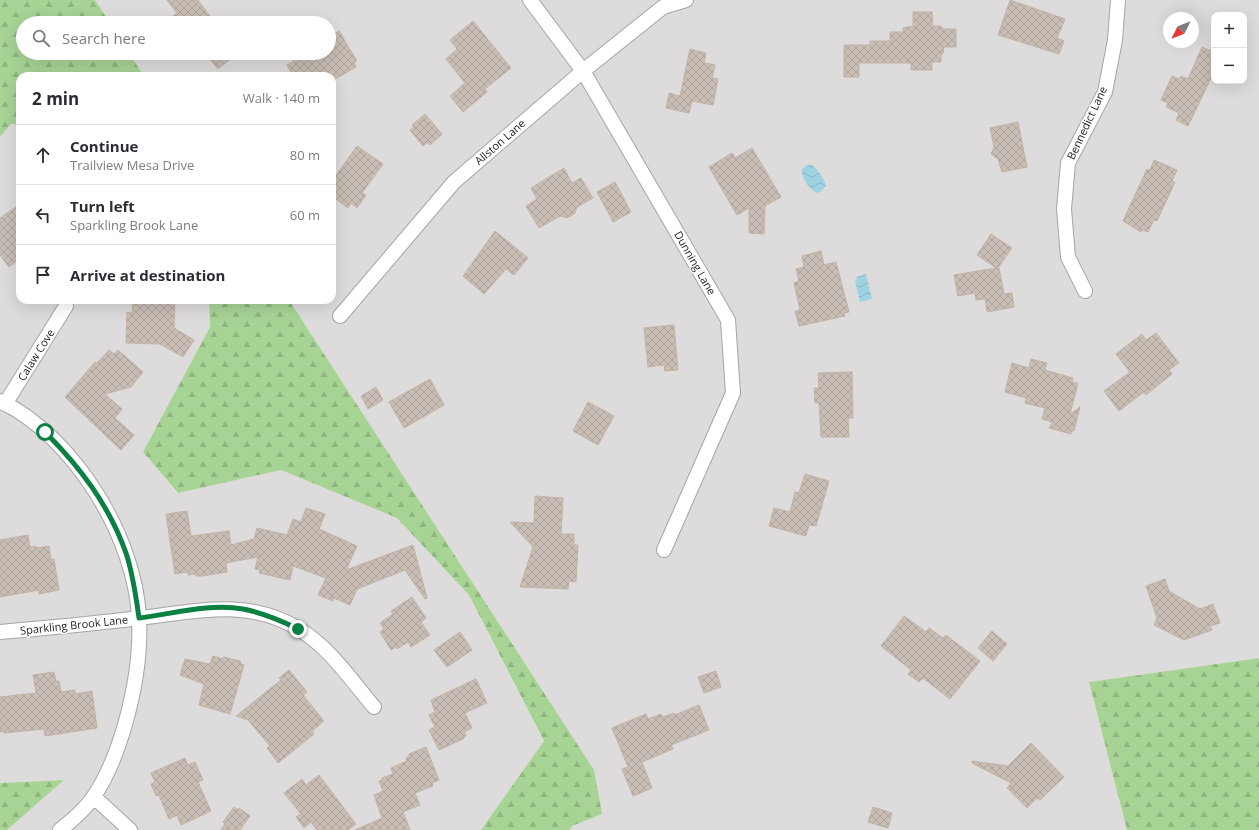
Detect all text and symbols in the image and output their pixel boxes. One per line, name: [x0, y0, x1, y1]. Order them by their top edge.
north arrow: [1163, 12, 1199, 48]
map controls: [1211, 12, 1247, 84]
button: +: [1211, 12, 1247, 48]
search box: [16, 16, 336, 60]
icon: search: [30, 27, 52, 49]
text: Search here: [62, 28, 146, 48]
button: −: [1211, 48, 1247, 84]
street label: Bennedict Lane: [1063, 84, 1110, 162]
text: 2 min: [32, 87, 79, 110]
text: Walk · 140 m: [243, 89, 320, 107]
street label: Allston Lane: [471, 115, 528, 168]
text: Continue: [70, 136, 138, 156]
icon: ahead: [32, 144, 54, 166]
text: 80 m: [290, 146, 320, 164]
text: Trailview Mesa Drive: [70, 156, 194, 174]
text: Turn left: [70, 196, 135, 216]
icon: left: [32, 204, 54, 226]
text: 60 m: [290, 206, 320, 224]
text: Sparkling Brook Lane: [70, 216, 198, 234]
street label: Dunning Lane: [671, 228, 720, 297]
icon: arrive: [32, 264, 54, 286]
text: Arrive at destination: [70, 265, 225, 285]
street label: Calaw Cove: [14, 326, 57, 384]
route start: [36, 423, 54, 441]
street label: Sparkling Brook Lane: [19, 611, 129, 638]
route end: [289, 620, 307, 638]

